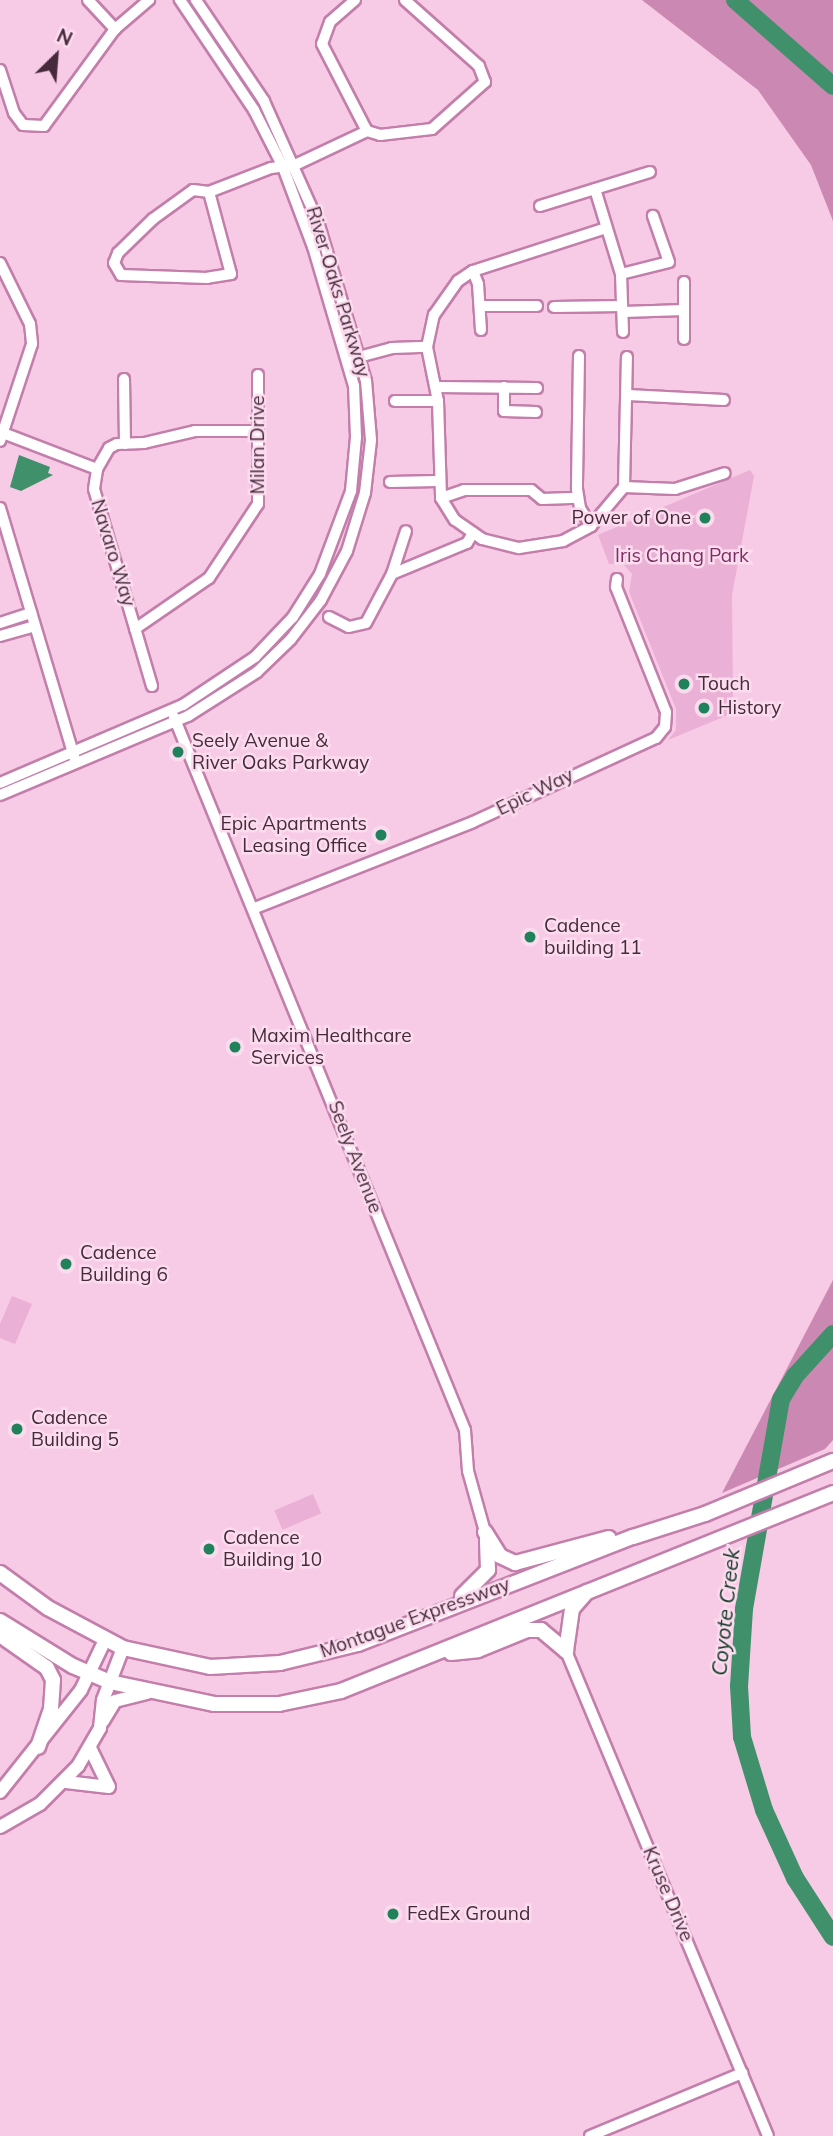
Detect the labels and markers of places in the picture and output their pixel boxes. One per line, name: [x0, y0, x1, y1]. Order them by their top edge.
place label: Power of One: [572, 507, 691, 529]
marker: Power of One: [697, 510, 713, 526]
place label: Touch: [698, 673, 750, 695]
marker: Touch: [676, 676, 692, 692]
place label: History: [718, 697, 781, 719]
marker: History: [696, 700, 712, 716]
place label: Seely Avenue & River Oaks Parkway: [192, 730, 369, 774]
marker: Seely Avenue & River Oaks Parkway: [170, 744, 186, 760]
place label: Epic Apartments Leasing Office: [221, 813, 367, 857]
marker: Epic Apartments Leasing Office: [373, 827, 389, 843]
place label: Cadence building 11: [544, 915, 642, 959]
marker: Cadence building 11: [522, 929, 538, 945]
place label: Maxim Healthcare Services: [251, 1025, 411, 1069]
marker: Maxim Healthcare Services: [225, 1037, 245, 1057]
place label: Cadence Building 6: [80, 1242, 168, 1286]
marker: Cadence Building 6: [58, 1256, 74, 1272]
place label: Cadence Building 5: [31, 1407, 119, 1451]
marker: Cadence Building 5: [9, 1421, 25, 1437]
place label: Cadence Building 10: [223, 1527, 322, 1571]
marker: Cadence Building 10: [201, 1541, 217, 1557]
place label: FedEx Ground: [407, 1903, 530, 1925]
marker: FedEx Ground: [385, 1906, 401, 1922]

